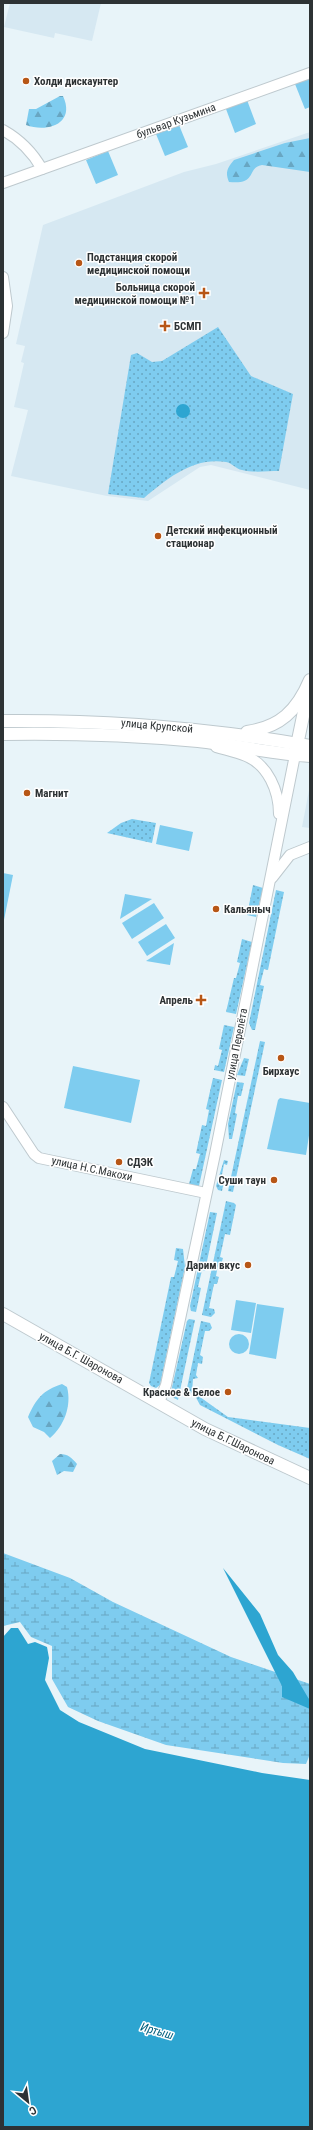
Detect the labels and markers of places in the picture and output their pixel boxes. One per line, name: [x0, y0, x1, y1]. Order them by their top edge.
place label: Холди дискаунтер: [34, 75, 119, 88]
marker: Холди дискаунтер: [21, 76, 31, 86]
place label: Подстанция скорой медицинской помощи: [87, 251, 190, 277]
marker: Подстанция скорой медицинской помощи: [74, 258, 84, 268]
place label: Больница скорой медицинской помощи №1: [74, 281, 195, 307]
marker: Больница скорой медицинской помощи №1: [198, 287, 210, 299]
marker: БСМП: [159, 320, 171, 332]
place label: БСМП: [174, 320, 202, 333]
place label: Детский инфекционный стационар: [166, 524, 277, 550]
marker: Детский инфекционный стационар: [153, 531, 163, 541]
place label: Магнит: [35, 787, 69, 800]
marker: Магнит: [22, 788, 32, 798]
place label: Кальяныч: [224, 903, 271, 916]
marker: Кальяныч: [211, 904, 221, 914]
place label: Апрель: [160, 994, 194, 1007]
marker: Апрель: [196, 995, 206, 1005]
marker: Бирхаус: [276, 1053, 286, 1063]
place label: Бирхаус: [263, 1065, 299, 1078]
place label: СДЭК: [127, 1156, 154, 1169]
marker: СДЭК: [114, 1157, 124, 1167]
place label: Суши таун: [218, 1174, 266, 1187]
marker: Суши таун: [269, 1175, 279, 1185]
place label: Дарим вкус: [186, 1259, 240, 1272]
marker: Дарим вкус: [243, 1260, 253, 1270]
place label: Красное & Белое: [143, 1386, 220, 1399]
marker: Красное & Белое: [223, 1387, 233, 1397]

